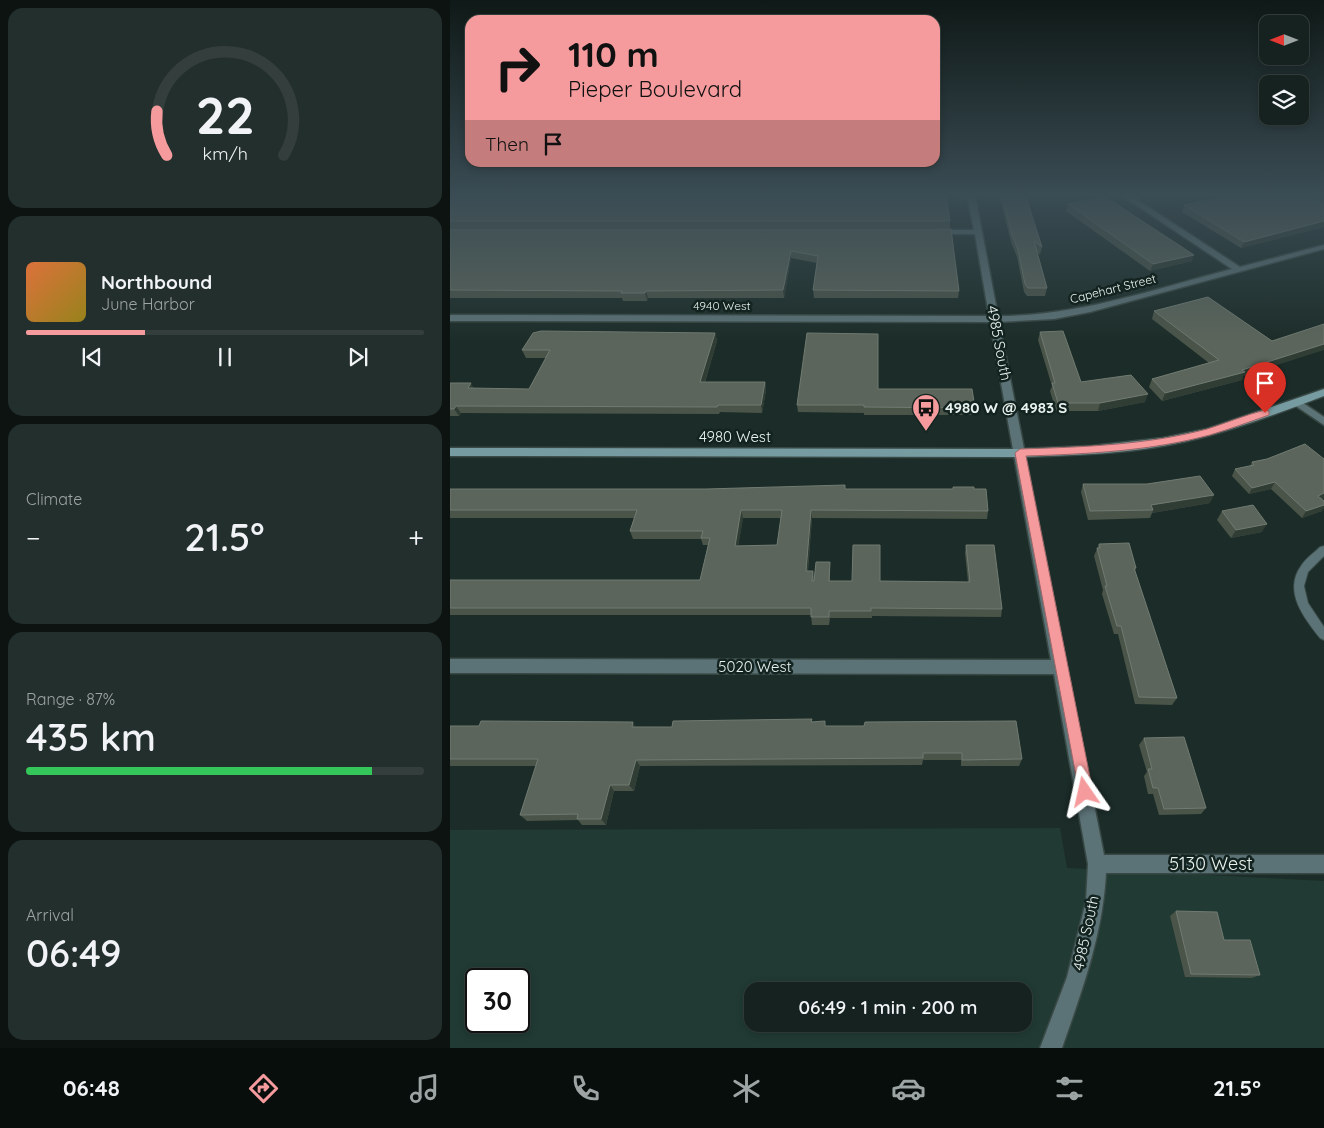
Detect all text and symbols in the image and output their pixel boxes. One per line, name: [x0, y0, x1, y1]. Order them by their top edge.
north arrow: [1259, 15, 1309, 65]
map controls: [1259, 15, 1309, 125]
text: 110 m: [568, 32, 659, 76]
icon: right: [485, 35, 550, 100]
text: Pieper Boulevard: [568, 75, 742, 103]
button: layers: [1259, 75, 1309, 125]
text: 22: [195, 82, 255, 147]
icon: arrive: [539, 130, 567, 158]
text: Then: [485, 132, 529, 156]
text: km/h: [202, 142, 248, 164]
text: Northbound: [101, 270, 212, 294]
street label: Capehart Street: [1068, 271, 1157, 306]
text: June Harbor: [101, 294, 195, 314]
street label: 4940 West: [693, 298, 751, 313]
street label: 4985 South: [983, 304, 1016, 382]
icon: previous: [78, 343, 106, 371]
icon: pause: [211, 343, 239, 371]
icon: next: [344, 343, 372, 371]
pin: [1244, 362, 1286, 413]
icon: arrive: [1251, 369, 1279, 397]
bus stop icon: 4980 W @ 4983 S: [911, 393, 941, 432]
place label: 4980 W @ 4983 S: [945, 398, 1067, 417]
street label: 4980 West: [699, 427, 771, 446]
text: Climate: [26, 489, 82, 509]
text: 21.5°: [184, 513, 265, 561]
text: −: [26, 520, 41, 555]
text: +: [408, 520, 424, 555]
street label: 5020 West: [718, 657, 792, 676]
text: Range · 87%: [26, 689, 115, 709]
text: 435 km: [26, 713, 156, 761]
position arrow: [1058, 765, 1110, 817]
street label: 5130 West: [1169, 852, 1253, 875]
street label: 4985 South: [1068, 894, 1103, 972]
text: Arrival: [26, 905, 74, 925]
text: 06:49: [26, 929, 122, 977]
speed limit sign: 30: [465, 968, 530, 1033]
text: 06:49 · 1 min · 200 m: [798, 995, 978, 1019]
icon: directions: [246, 1071, 281, 1106]
icon: music: [407, 1071, 442, 1106]
icon: phone: [568, 1071, 603, 1106]
icon: climate: [729, 1071, 764, 1106]
icon: car: [891, 1071, 926, 1106]
icon: filters: [1052, 1071, 1087, 1106]
text: 06:48: [63, 1074, 120, 1102]
text: 21.5°: [1213, 1074, 1261, 1102]

